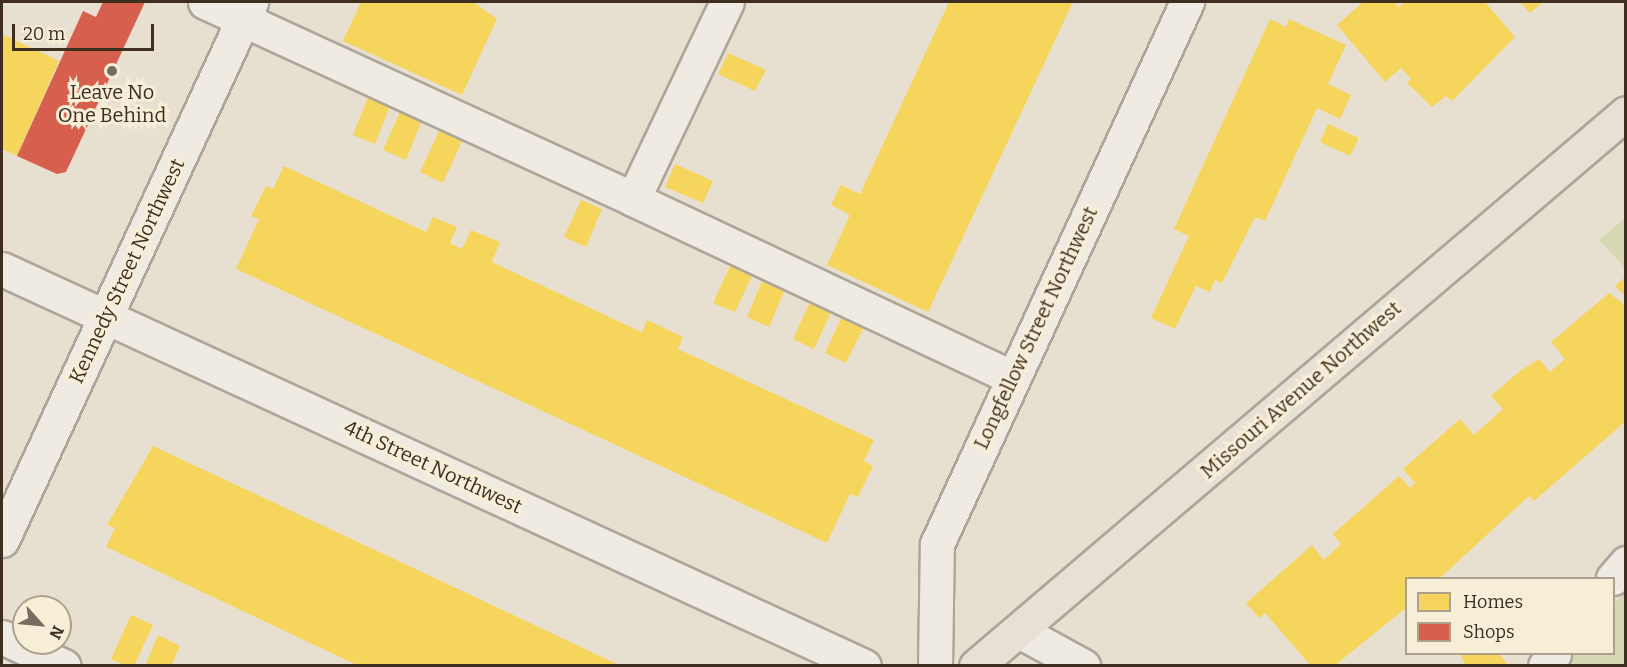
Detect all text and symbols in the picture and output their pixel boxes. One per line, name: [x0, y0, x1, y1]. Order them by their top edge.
scale bar: [15, 12, 158, 50]
text: 20 m: [23, 23, 65, 45]
marker: Leave No One Behind: [105, 64, 119, 78]
place label: Leave No One Behind: [58, 81, 166, 128]
street label: Kennedy Street Northwest: [64, 155, 190, 387]
street label: Longfellow Street Northwest: [969, 203, 1103, 453]
street label: Missouri Avenue Northwest: [1196, 296, 1406, 484]
street label: 4th Street Northwest: [340, 415, 526, 519]
legend: [1405, 577, 1615, 655]
text: Homes: [1463, 591, 1523, 613]
north arrow: [12, 595, 72, 655]
text: Shops: [1463, 621, 1515, 643]
text: N: [45, 623, 68, 642]

